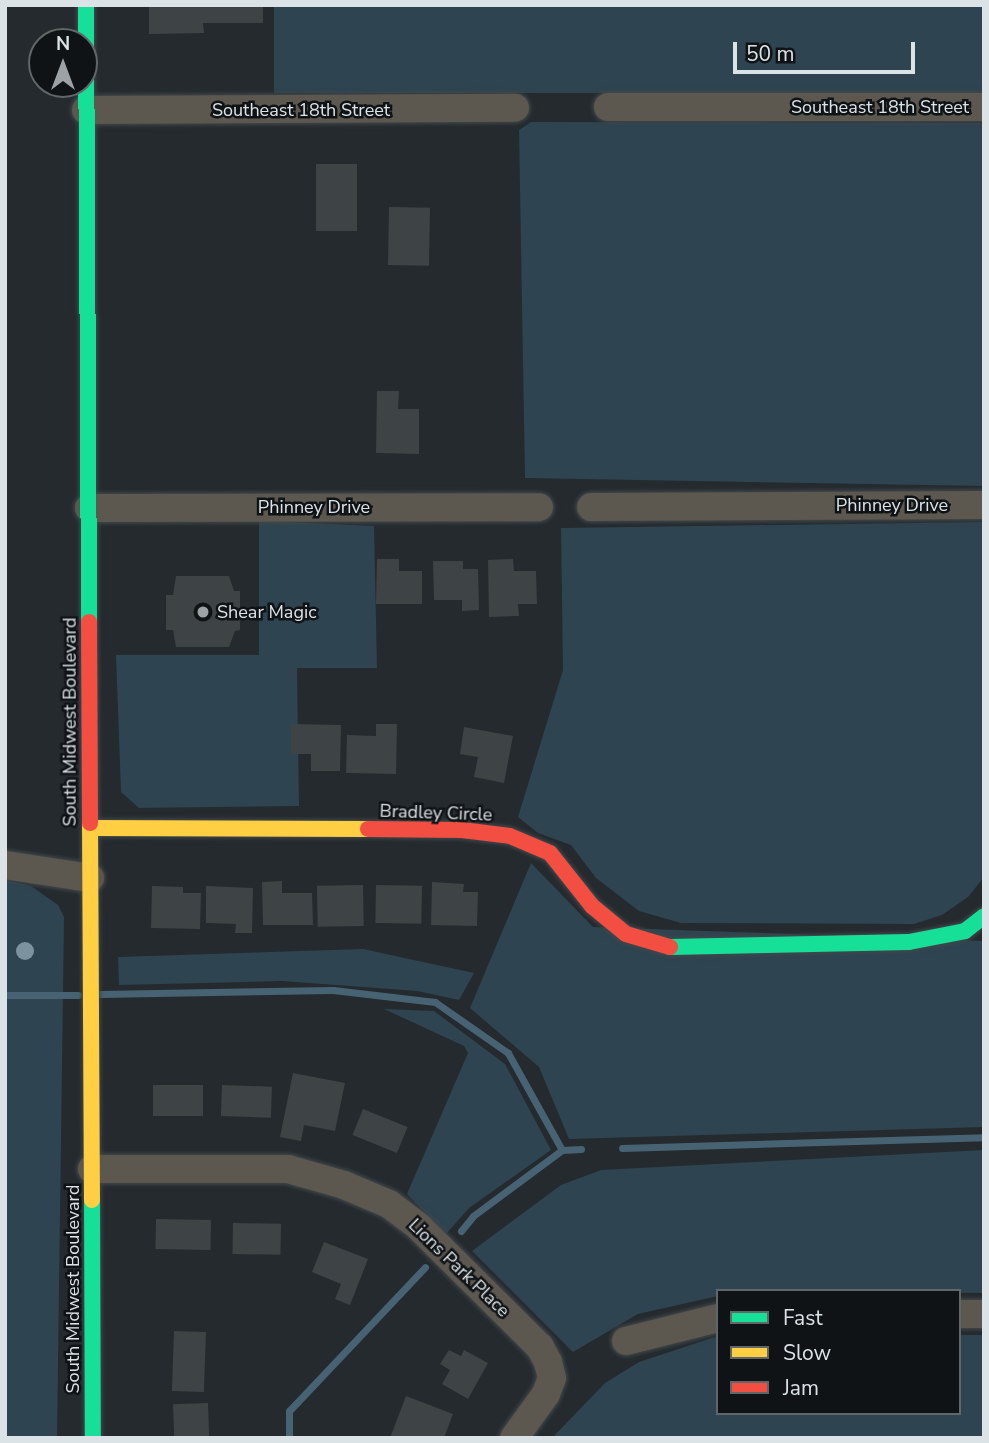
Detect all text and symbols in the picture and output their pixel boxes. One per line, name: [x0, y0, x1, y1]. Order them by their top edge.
north arrow: [28, 28, 98, 98]
scale bar: [737, 28, 919, 72]
text: N: [56, 31, 70, 57]
text: 50 m: [746, 40, 795, 68]
street label: Southeast 18th Street: [791, 96, 969, 118]
street label: Southeast 18th Street: [212, 99, 390, 121]
street label: Phinney Drive: [836, 494, 948, 516]
street label: Phinney Drive: [258, 496, 370, 518]
place label: Shear Magic: [217, 601, 316, 623]
marker: Shear Magic: [195, 604, 211, 620]
street label: South Midwest Boulevard: [59, 618, 81, 826]
street label: Bradley Circle: [379, 800, 493, 826]
street label: South Midwest Boulevard: [62, 1185, 84, 1393]
street label: Lions Park Place: [404, 1214, 514, 1322]
legend: [716, 1289, 961, 1415]
text: Fast: [783, 1304, 823, 1332]
text: Slow: [783, 1339, 831, 1367]
text: Jam: [783, 1374, 819, 1402]

